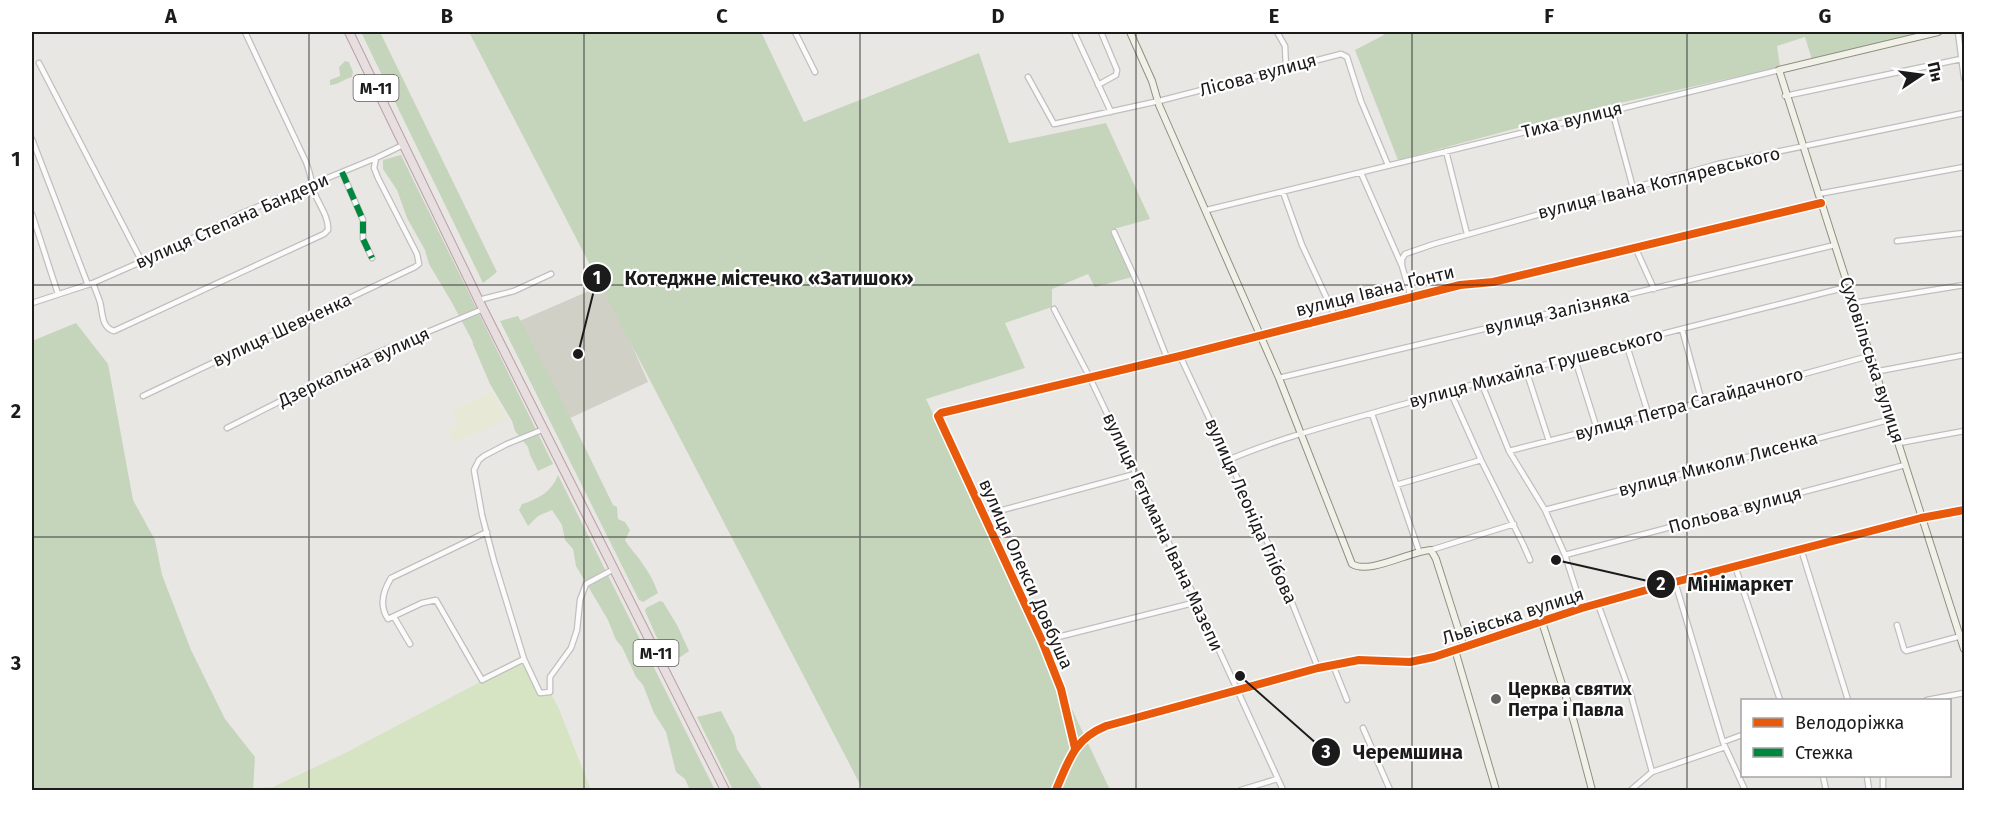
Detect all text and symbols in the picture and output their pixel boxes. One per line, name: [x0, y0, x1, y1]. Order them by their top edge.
text: A: [164, 4, 178, 28]
text: B: [441, 4, 453, 28]
text: C: [716, 4, 728, 28]
text: D: [991, 4, 1005, 28]
text: E: [1269, 4, 1279, 28]
text: F: [1544, 4, 1554, 28]
text: G: [1819, 4, 1831, 28]
north arrow: [1891, 45, 1951, 105]
street label: Лісова вулиця: [1197, 49, 1319, 101]
text: Пн: [1924, 60, 1947, 84]
road number: М-11: [354, 75, 398, 101]
street label: Тиха вулиця: [1519, 97, 1625, 143]
street label: вулиця Івана Котляревського: [1535, 142, 1783, 224]
text: 1: [11, 147, 21, 171]
street label: вулиця Степана Бандери: [132, 168, 332, 274]
callout: Котеджне містечко «Затишок»: [582, 259, 926, 297]
street label: вулиця Івана Ґонти: [1293, 261, 1457, 321]
text: Котеджне містечко «Затишок»: [624, 266, 914, 290]
text: 1: [593, 267, 601, 289]
street label: Суховільська вулиця: [1835, 274, 1909, 446]
street label: вулиця Залізняка: [1482, 285, 1632, 339]
street label: вулиця Шевченка: [209, 288, 355, 372]
street label: Дзеркальна вулиця: [274, 322, 433, 412]
street label: вулиця Михайла Грушевського: [1407, 323, 1665, 413]
street label: вулиця Петра Сагайдачного: [1572, 363, 1806, 445]
text: 2: [11, 399, 21, 423]
street label: вулиця Гетьмана Івана Мазепи: [1098, 409, 1228, 655]
street label: вулиця Леоніда Глібова: [1200, 415, 1302, 607]
street label: вулиця Миколи Лисенка: [1616, 427, 1820, 501]
street label: вулиця Олекси Довбуша: [974, 476, 1078, 672]
street label: Польова вулиця: [1666, 482, 1804, 538]
callout: Мінімаркет: [1646, 565, 1805, 603]
text: Мінімаркет: [1687, 572, 1793, 596]
text: 2: [1656, 573, 1666, 595]
street label: Львівська вулиця: [1439, 583, 1587, 649]
road number: М-11: [634, 640, 678, 666]
text: 3: [10, 651, 21, 675]
place label: Церква святих Петра і Павла: [1508, 678, 1633, 721]
marker: Церква святих Петра і Павла: [1489, 692, 1503, 706]
legend: [1741, 699, 1951, 777]
text: Велодоріжка: [1795, 712, 1904, 734]
callout: Черемшина: [1311, 733, 1475, 771]
text: Черемшина: [1353, 740, 1463, 764]
text: 3: [1320, 741, 1331, 763]
text: Стежка: [1795, 742, 1853, 764]

